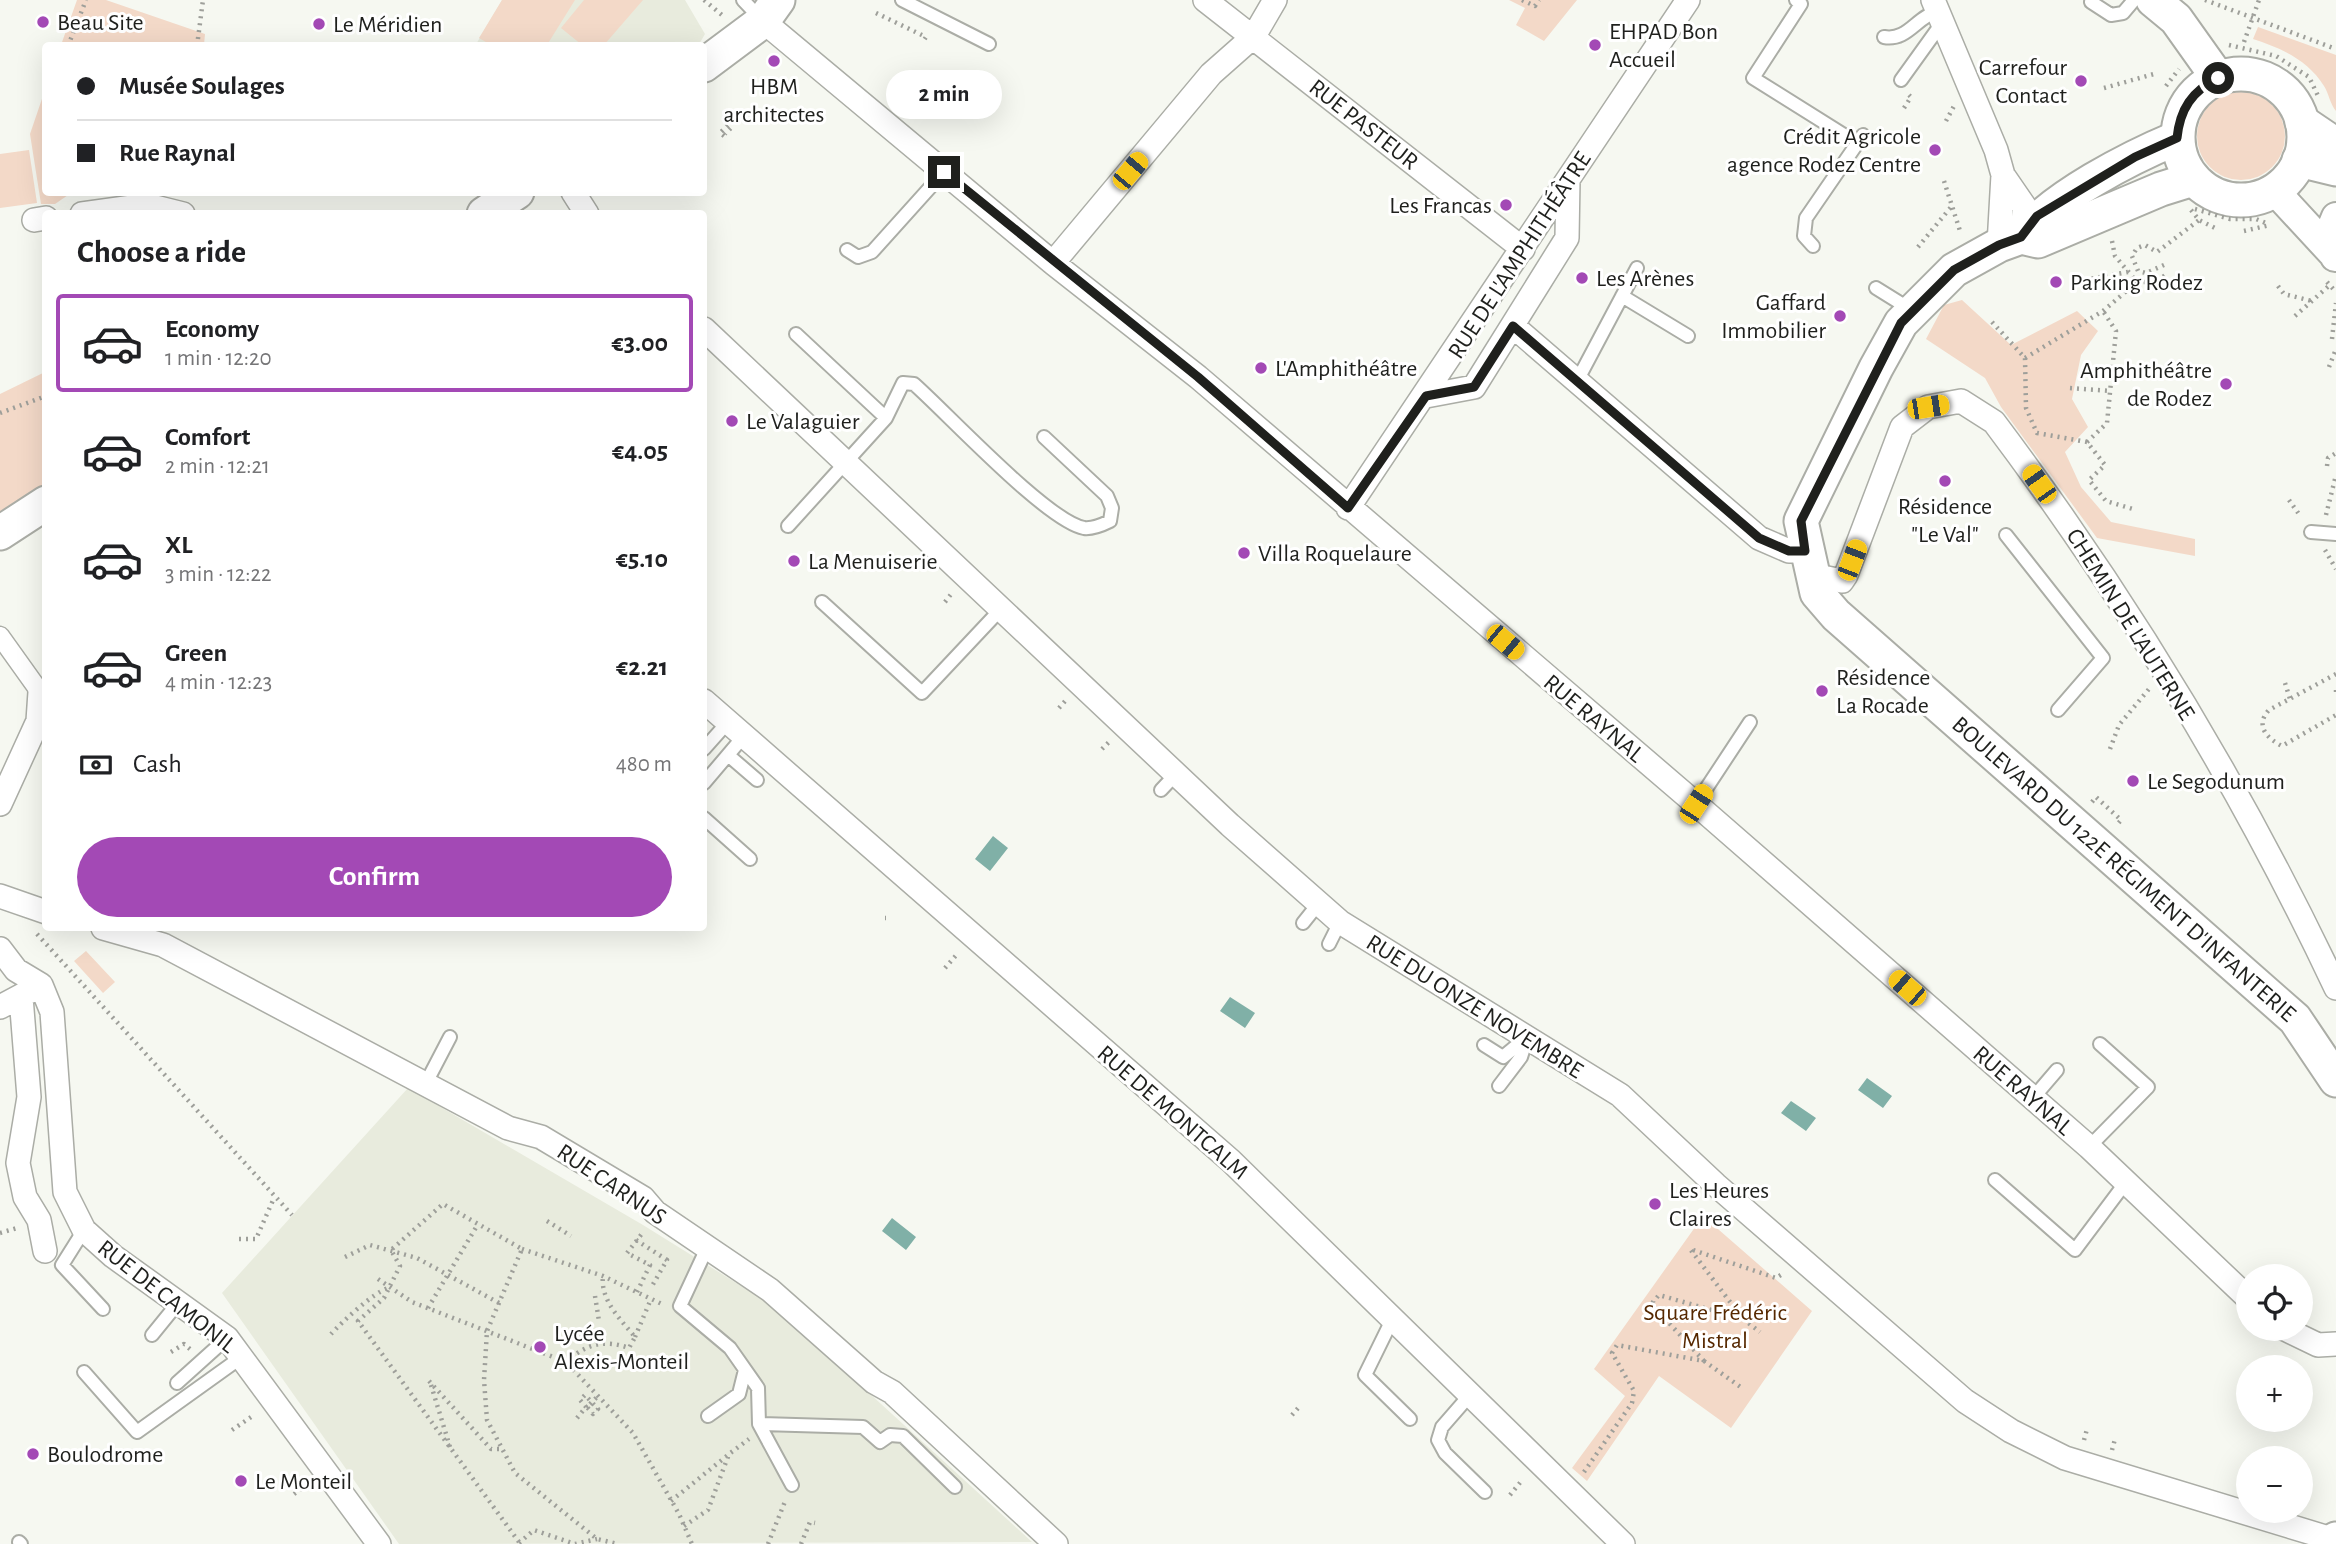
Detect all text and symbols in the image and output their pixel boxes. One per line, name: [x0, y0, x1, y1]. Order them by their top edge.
place label: Beau Site: [57, 11, 144, 35]
place label: Le Méridien: [333, 13, 442, 37]
marker: Beau Site: [35, 14, 51, 30]
marker: Le Méridien: [311, 16, 327, 32]
place label: EHPAD Bon Accueil: [1609, 20, 1718, 72]
marker: EHPAD Bon Accueil: [1587, 37, 1603, 53]
marker: HBM architectes: [766, 53, 782, 69]
place label: Carrefour Contact: [1979, 56, 2067, 108]
route start: [2202, 62, 2234, 94]
callout: 2 min: [886, 71, 1002, 120]
text: Musée Soulages: [119, 73, 285, 99]
marker: Carrefour Contact: [2073, 73, 2089, 89]
place label: HBM architectes: [724, 75, 825, 127]
street label: RUE PASTEUR: [1304, 75, 1422, 175]
text: 2 min: [918, 83, 970, 106]
place label: Crédit Agricole agence Rodez Centre: [1727, 125, 1921, 177]
text: Rue Raynal: [119, 140, 236, 166]
marker: Crédit Agricole agence Rodez Centre: [1927, 142, 1943, 158]
street label: RUE DE L'AMPHITHÉÂTRE: [1442, 146, 1596, 363]
car: [1109, 148, 1152, 194]
route end: [928, 156, 960, 188]
place label: Les Francas: [1389, 194, 1492, 218]
marker: Les Francas: [1498, 197, 1514, 213]
text: Choose a ride: [77, 236, 246, 268]
place label: Les Arènes: [1596, 267, 1694, 291]
marker: Les Arènes: [1574, 270, 1590, 286]
place label: Parking Rodez: [2070, 271, 2203, 295]
marker: Parking Rodez: [2048, 274, 2064, 290]
place label: Gaffard Immobilier: [1721, 291, 1826, 343]
marker: Gaffard Immobilier: [1832, 308, 1848, 324]
icon: car: [81, 312, 144, 375]
text: Economy: [165, 316, 259, 342]
text: €3.00: [612, 330, 668, 356]
text: 1 min · 12:20: [165, 347, 272, 370]
place label: L'Amphithéâtre: [1275, 357, 1417, 381]
place label: Amphithéâtre de Rodez: [2080, 359, 2212, 411]
marker: L'Amphithéâtre: [1253, 360, 1269, 376]
marker: Amphithéâtre de Rodez: [2218, 376, 2234, 392]
car: [1906, 393, 1951, 421]
place label: Le Valaguier: [746, 410, 860, 434]
marker: Le Valaguier: [724, 413, 740, 429]
icon: car: [81, 420, 144, 483]
text: Comfort: [165, 424, 250, 450]
text: €4.05: [612, 438, 668, 464]
text: 2 min · 12:21: [165, 455, 270, 478]
car: [2019, 461, 2060, 507]
marker: Résidence "Le Val": [1937, 473, 1953, 489]
place label: Résidence "Le Val": [1898, 495, 1992, 547]
street label: CHEMIN DE L'AUTERNE: [2062, 525, 2199, 725]
icon: car: [81, 528, 144, 591]
text: XL: [165, 532, 192, 558]
car: [1835, 537, 1870, 583]
place label: Villa Roquelaure: [1258, 542, 1412, 566]
marker: Villa Roquelaure: [1236, 545, 1252, 561]
text: €5.10: [616, 546, 668, 572]
place label: La Menuiserie: [808, 550, 938, 574]
marker: La Menuiserie: [786, 553, 802, 569]
text: 3 min · 12:22: [165, 563, 272, 586]
car: [1483, 620, 1528, 664]
icon: car: [81, 636, 144, 699]
text: Green: [165, 640, 227, 666]
text: €2.21: [616, 654, 668, 680]
place label: Résidence La Rocade: [1836, 666, 1930, 718]
street label: RUE RAYNAL: [1539, 670, 1648, 767]
text: 4 min · 12:23: [165, 671, 272, 694]
marker: Résidence La Rocade: [1814, 683, 1830, 699]
street label: BOULEVARD DU 122E RÉGIMENT D'INFANTERIE: [1947, 712, 2300, 1027]
icon: cash: [77, 746, 115, 784]
text: Cash: [133, 751, 182, 777]
text: 480 m: [616, 753, 672, 776]
place label: Le Segodunum: [2147, 770, 2285, 794]
marker: Le Segodunum: [2125, 773, 2141, 789]
car: [1676, 781, 1717, 827]
button: Confirm: [77, 837, 672, 917]
street label: RUE DU ONZE NOVEMBRE: [1362, 930, 1587, 1084]
car: [1885, 966, 1930, 1010]
street label: RUE DE MONTCALM: [1092, 1041, 1252, 1184]
street label: RUE RAYNAL: [1968, 1042, 2076, 1140]
street label: RUE CARNUS: [553, 1140, 670, 1230]
place label: Les Heures Claires: [1669, 1179, 1769, 1231]
marker: Les Heures Claires: [1647, 1196, 1663, 1212]
street label: RUE DE CAMONIL: [93, 1236, 240, 1358]
map controls: [2236, 1264, 2313, 1523]
button: locate: [2236, 1264, 2313, 1341]
park label: Square Frédéric Mistral: [1643, 1301, 1787, 1353]
place label: Lycée Alexis-Monteil: [554, 1322, 689, 1374]
marker: Lycée Alexis-Monteil: [532, 1339, 548, 1355]
button: +: [2236, 1355, 2313, 1432]
place label: Boulodrome: [47, 1443, 163, 1467]
marker: Boulodrome: [25, 1446, 41, 1462]
button: −: [2236, 1446, 2313, 1523]
place label: Le Monteil: [255, 1470, 352, 1494]
marker: Le Monteil: [233, 1473, 249, 1489]

